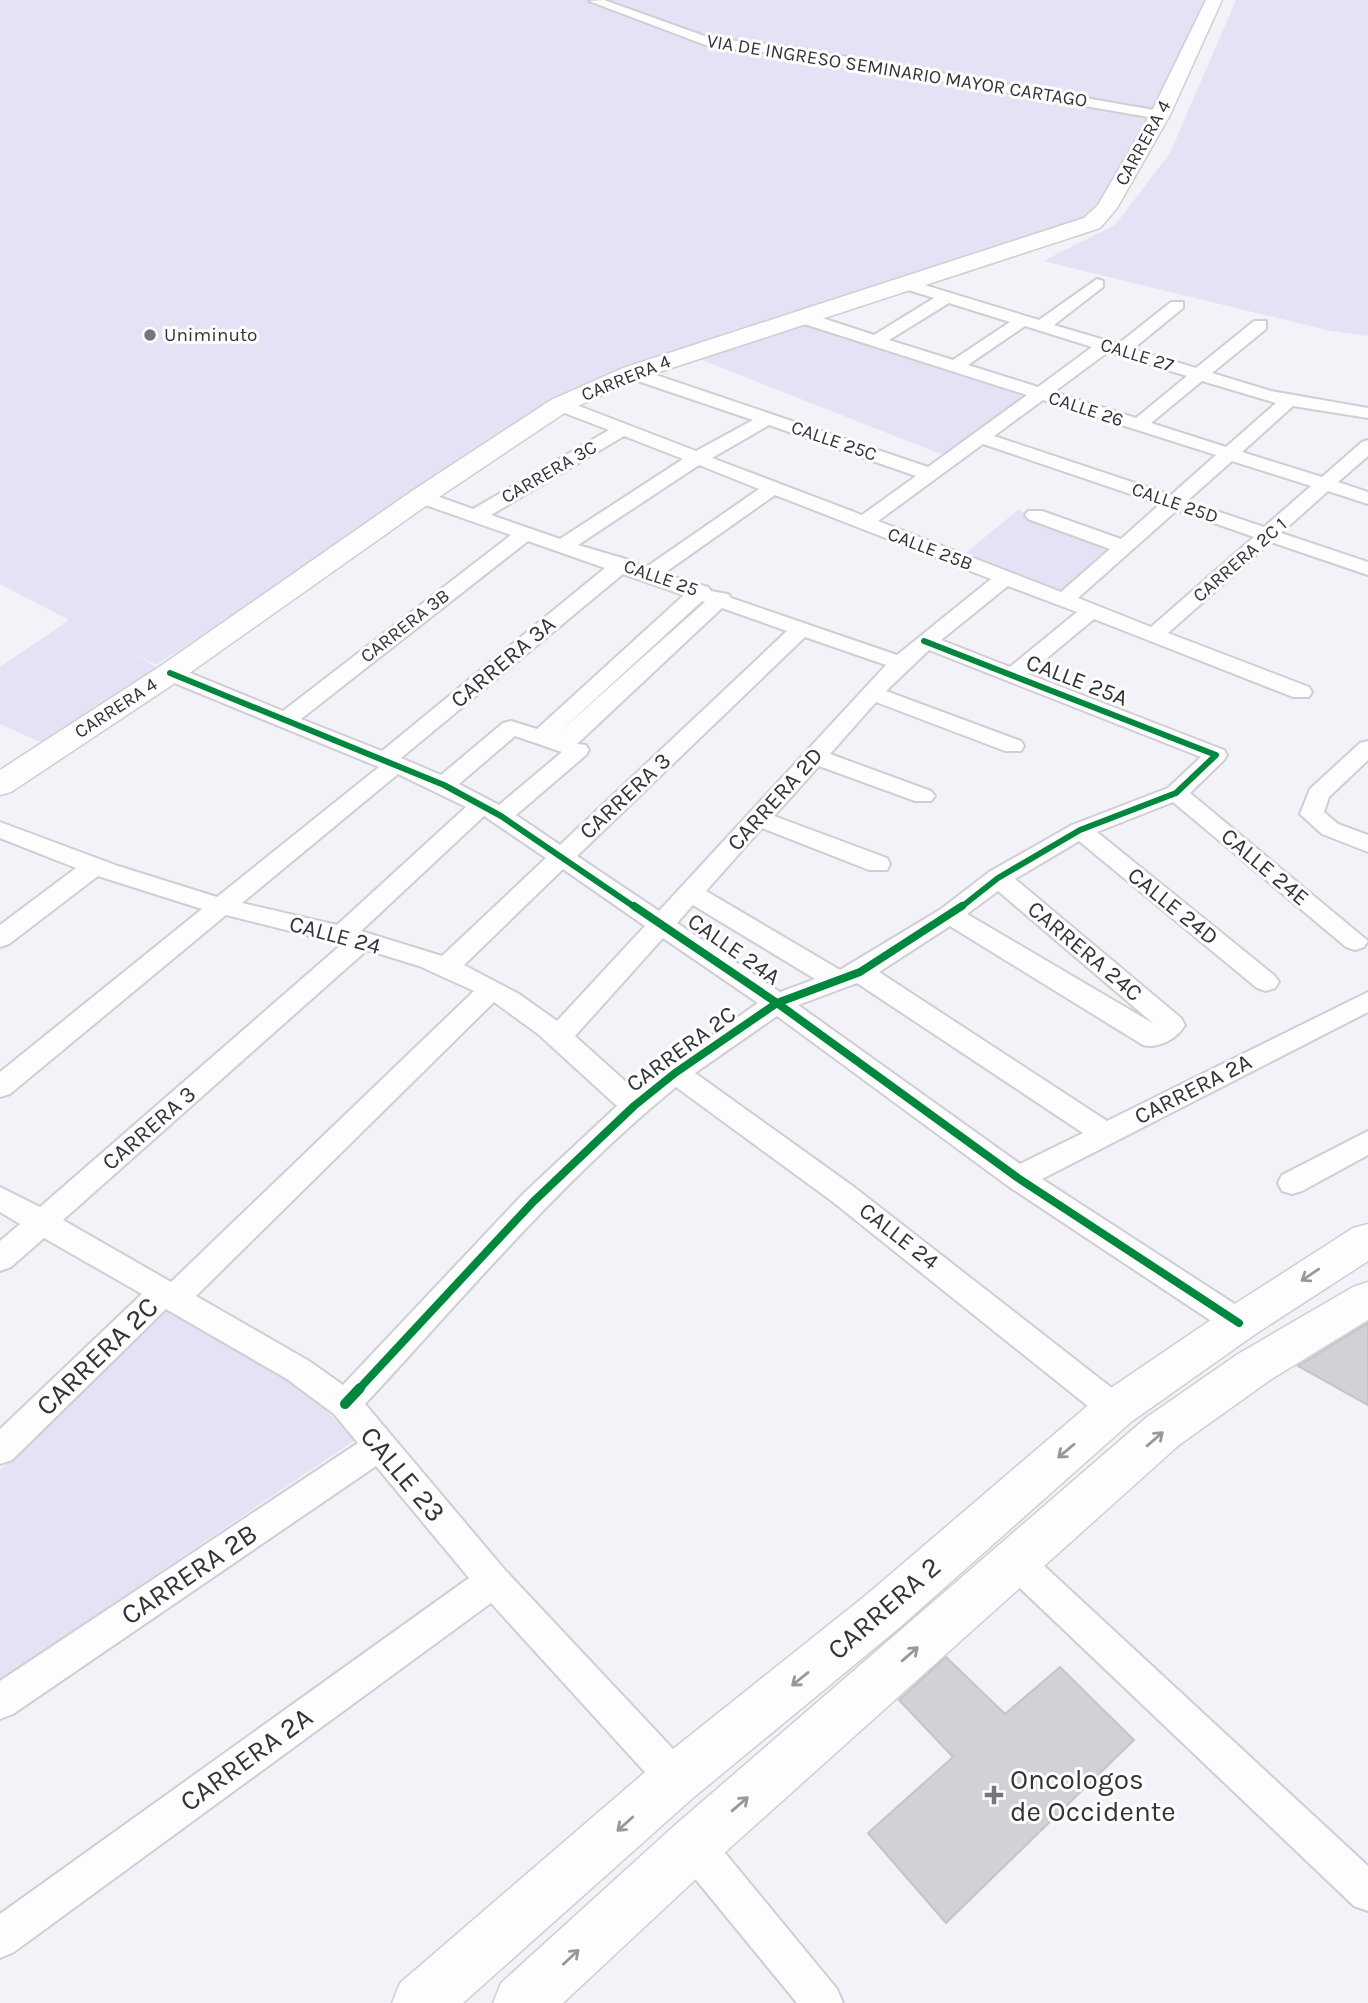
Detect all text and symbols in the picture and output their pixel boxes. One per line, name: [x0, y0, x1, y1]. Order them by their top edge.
street label: VIA DE INGRESO SEMINARIO MAYOR CARTAGO: [705, 30, 1089, 112]
street label: CARRERA 4: [1111, 96, 1176, 190]
place label: Uniminuto: [164, 324, 257, 346]
marker: Uniminuto: [142, 327, 158, 343]
street label: CALLE 27: [1098, 333, 1176, 377]
street label: CARRERA 4: [578, 350, 674, 406]
street label: CALLE 26: [1046, 387, 1126, 431]
street label: CALLE 25C: [788, 416, 880, 466]
street label: CARRERA 3C: [497, 436, 601, 508]
street label: CALLE 25D: [1129, 478, 1221, 528]
street label: CARRERA 2C 1: [1189, 513, 1291, 607]
street label: CALLE 25B: [884, 523, 976, 575]
street label: CALLE 25: [621, 555, 701, 601]
street label: CARRERA 3B: [356, 585, 454, 667]
street label: CARRERA 3A: [445, 611, 561, 713]
street label: CALLE 25A: [1022, 648, 1132, 712]
street label: CARRERA 4: [71, 673, 162, 743]
street label: CARRERA 2D: [722, 742, 828, 856]
street label: CARRERA 3: [574, 747, 676, 845]
street label: CALLE 24E: [1216, 822, 1314, 912]
street label: CALLE 24D: [1122, 861, 1224, 951]
street label: CARRERA 24C: [1022, 895, 1148, 1007]
street label: CALLE 24A: [683, 907, 785, 991]
street label: CALLE 24: [286, 910, 384, 960]
street label: CARRERA 2C: [621, 1000, 741, 1098]
street label: CARRERA 2A: [1130, 1048, 1256, 1130]
street label: CARRERA 3: [97, 1080, 201, 1176]
street label: CALLE 24: [854, 1197, 944, 1275]
one-way arrow: [1301, 1268, 1320, 1282]
street label: CARRERA 2C: [29, 1290, 165, 1422]
street label: CALLE 23: [354, 1420, 452, 1528]
one-way arrow: [1146, 1431, 1164, 1447]
one-way arrow: [1057, 1443, 1075, 1459]
street label: CARRERA 2B: [115, 1516, 263, 1632]
street label: CARRERA 2: [821, 1550, 947, 1666]
one-way arrow: [901, 1646, 919, 1662]
one-way arrow: [792, 1671, 810, 1687]
street label: CARRERA 2A: [173, 1700, 319, 1818]
place label: Oncologos de Occidente: [1010, 1763, 1176, 1828]
marker: Oncologos de Occidente: [984, 1785, 1004, 1805]
one-way arrow: [730, 1796, 748, 1812]
one-way arrow: [616, 1816, 634, 1832]
one-way arrow: [562, 1949, 580, 1965]

